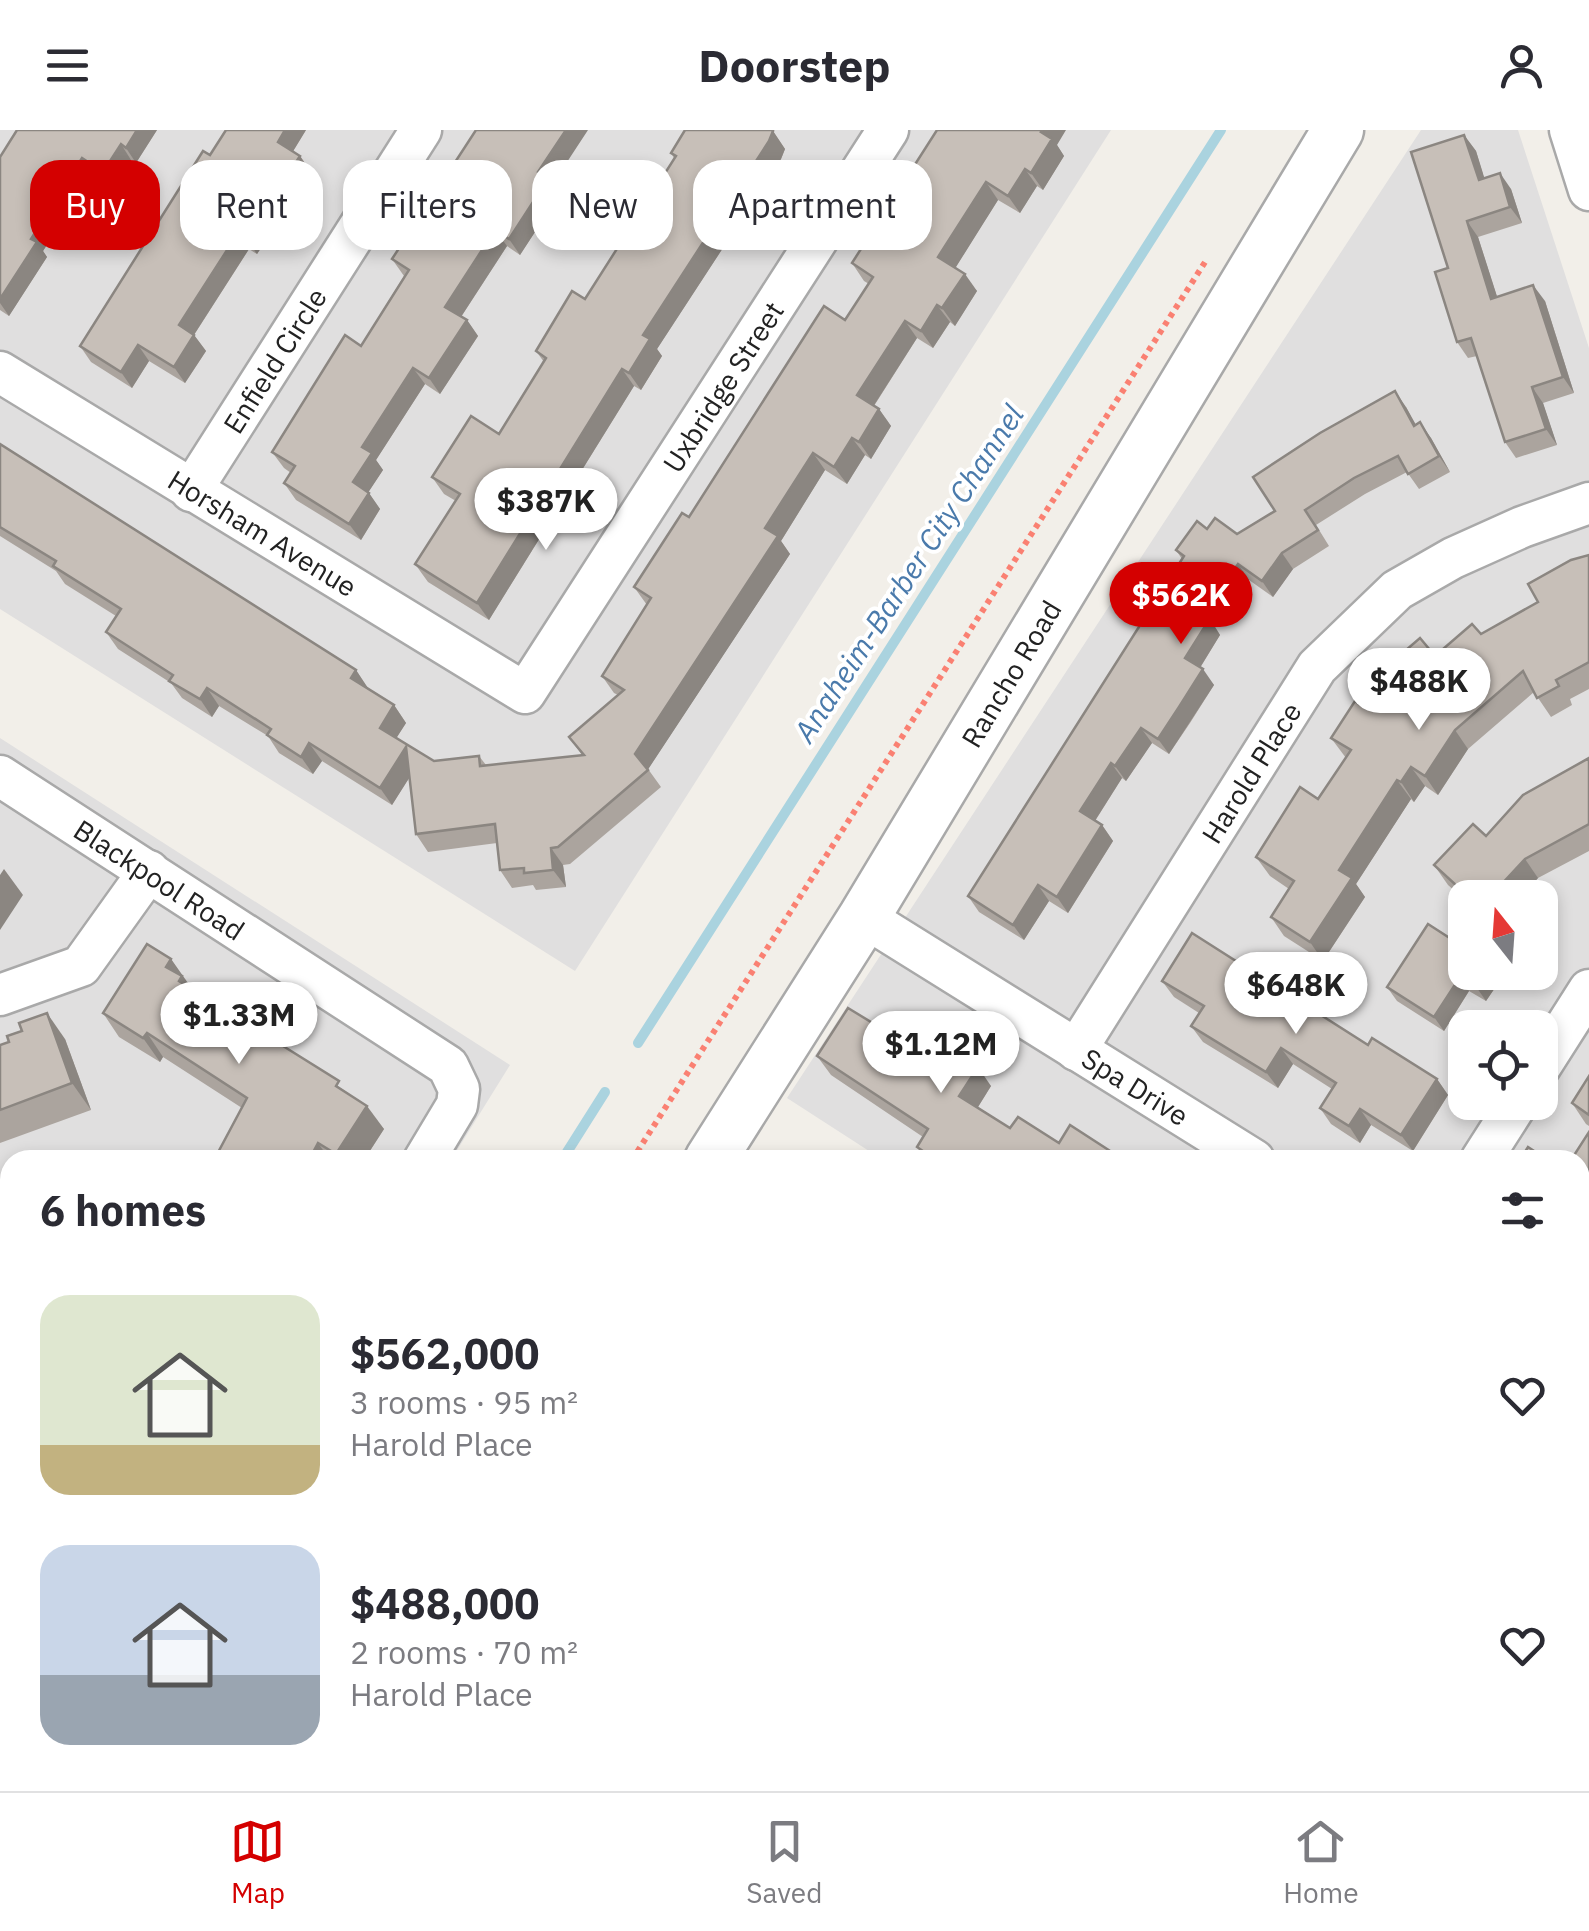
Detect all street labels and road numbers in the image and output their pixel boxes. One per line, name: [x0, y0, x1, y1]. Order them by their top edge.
street label: Enfield Circle: [214, 280, 334, 440]
street label: Uxbridge Street: [654, 294, 791, 479]
street label: Horsham Avenue: [161, 461, 364, 604]
street label: Rancho Road: [952, 593, 1069, 754]
street label: Harold Place: [1192, 695, 1309, 850]
street label: Blackpool Road: [67, 810, 252, 948]
street label: Spa Drive: [1075, 1039, 1196, 1133]

